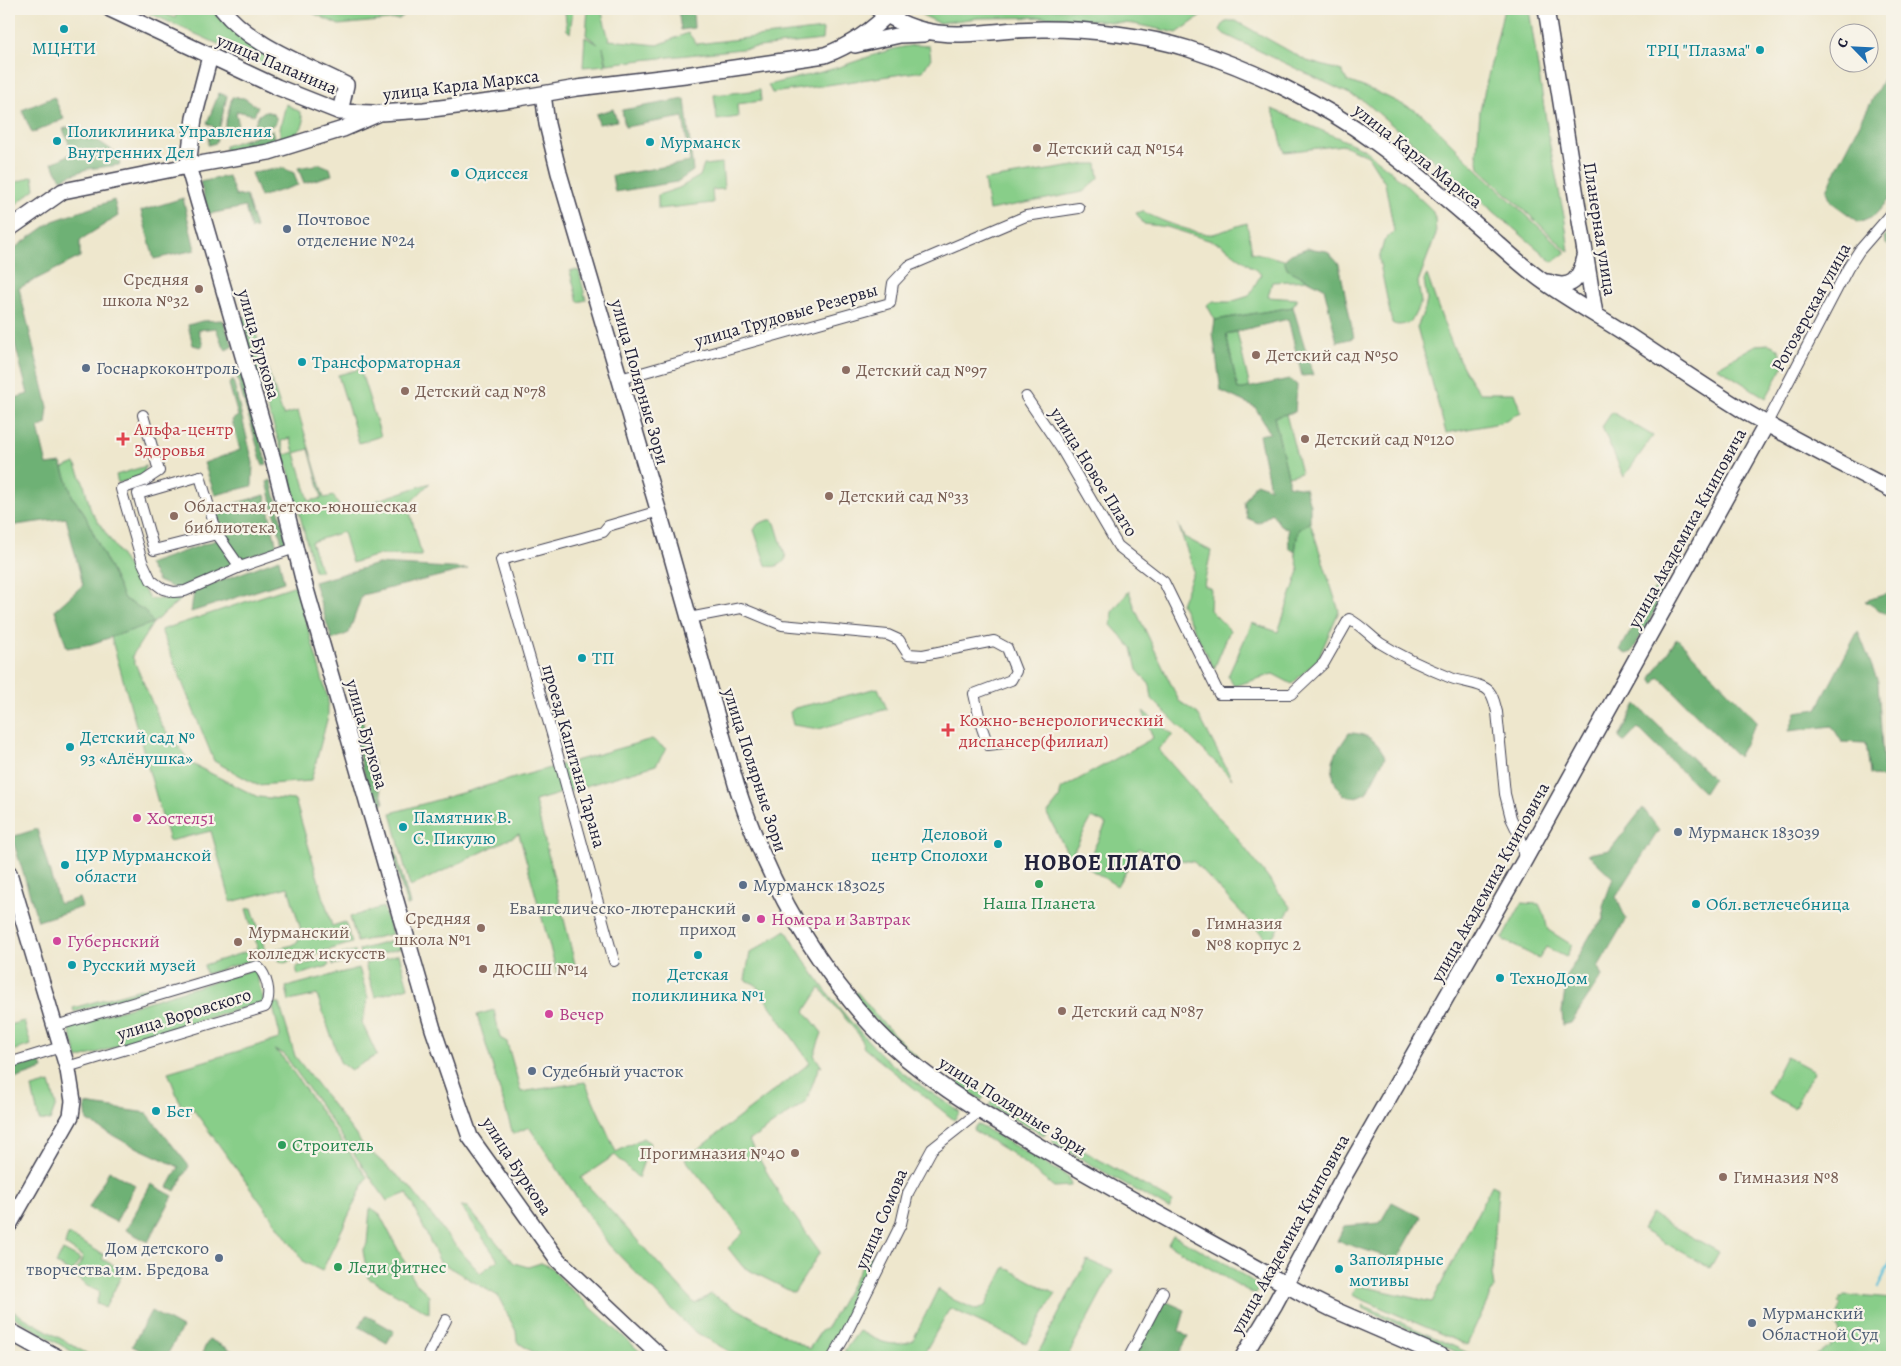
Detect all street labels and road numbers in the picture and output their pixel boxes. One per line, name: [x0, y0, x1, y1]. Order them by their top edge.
street label: улица Папанина: [212, 27, 341, 100]
street label: улица Карла Маркса: [381, 63, 541, 107]
street label: улица Карла Маркса: [1348, 98, 1488, 214]
street label: Планерная улица: [1578, 160, 1623, 298]
street label: Рогозерская улица: [1766, 238, 1857, 376]
street label: улица Трудовые Резервы: [691, 277, 880, 353]
street label: улица Буркова: [232, 286, 286, 402]
street label: улица Полярные Зори: [605, 296, 675, 467]
street label: улица Новое Плато: [1044, 402, 1143, 541]
street label: улица Академика Книповича: [1621, 423, 1752, 633]
street label: проезд Капитана Тарана: [536, 661, 612, 851]
street label: улица Буркова: [340, 676, 394, 792]
street label: улица Полярные Зори: [717, 684, 793, 855]
street label: улица Академика Книповича: [1424, 777, 1555, 987]
street label: улица Воровского: [113, 982, 254, 1046]
street label: улица Полярные Зори: [933, 1050, 1092, 1161]
street label: улица Буркова: [476, 1111, 558, 1220]
street label: улица Академика Книповича: [1224, 1129, 1355, 1339]
street label: улица Сомова: [849, 1164, 913, 1274]

